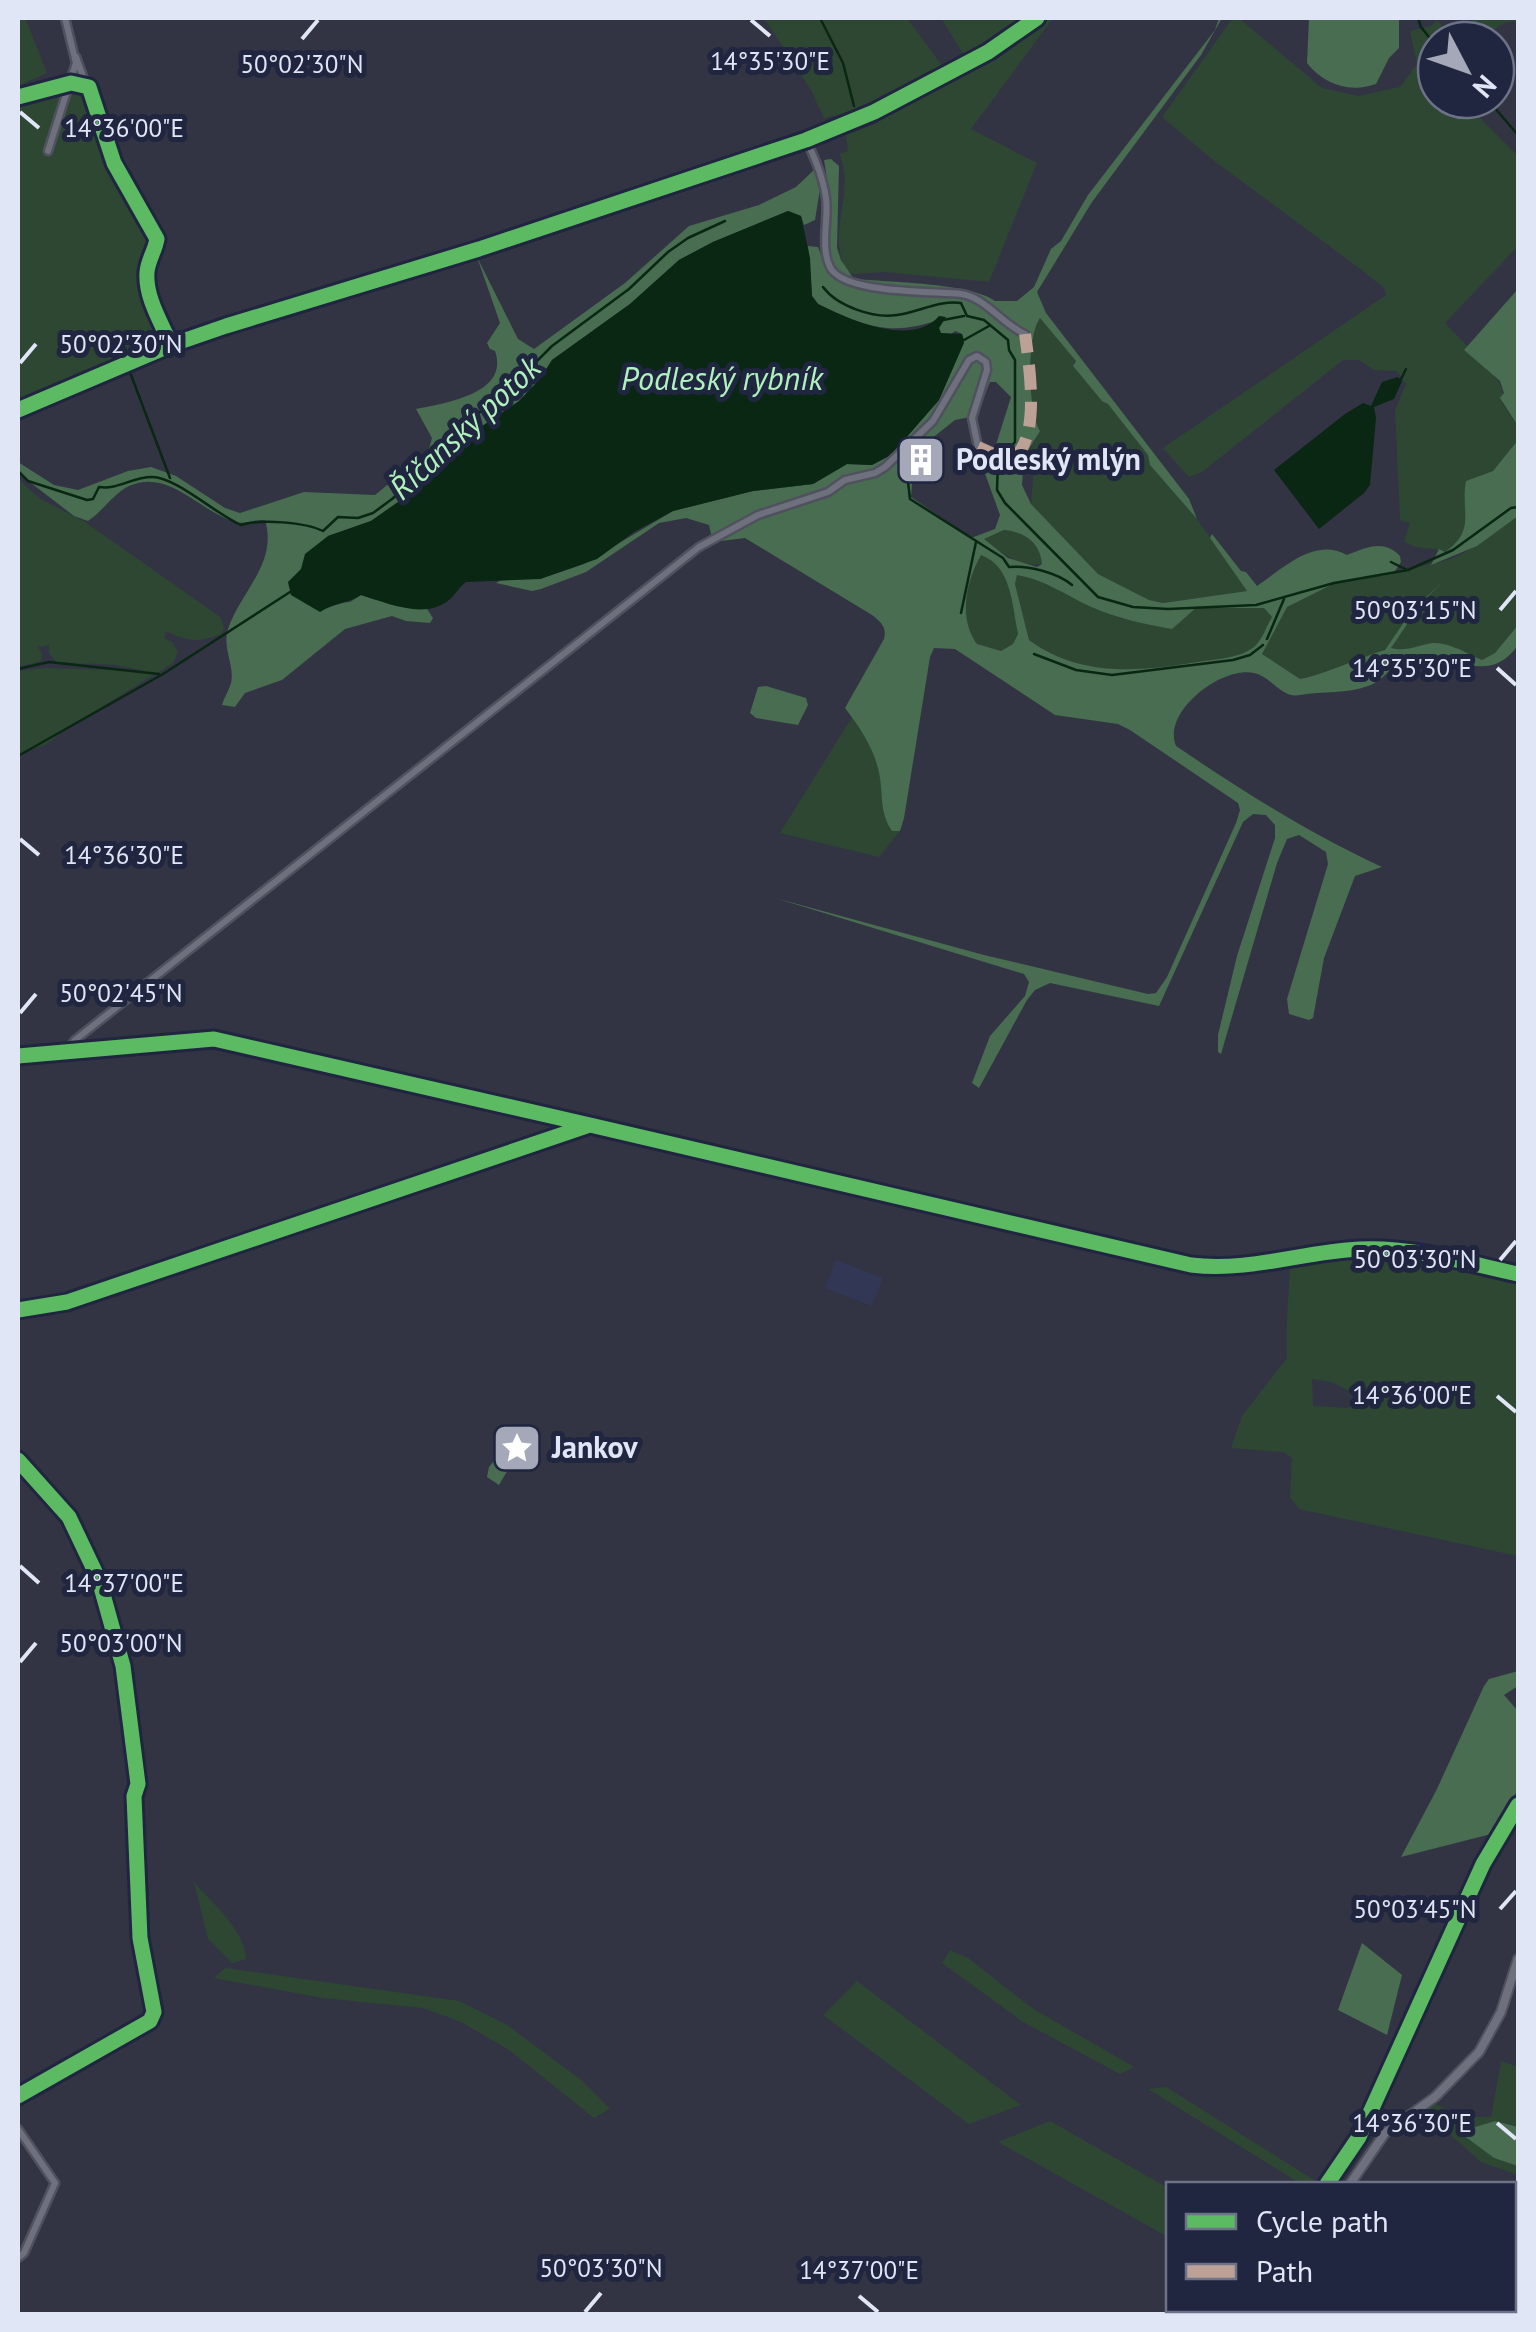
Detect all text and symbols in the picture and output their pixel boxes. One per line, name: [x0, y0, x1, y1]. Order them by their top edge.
north arrow: [1416, 20, 1516, 120]
text: 14°35'30"E: [710, 45, 830, 77]
text: 50°02'30"N: [240, 48, 364, 80]
text: N: [1465, 68, 1505, 106]
text: 14°36'00"E: [64, 112, 184, 144]
text: 50°02'30"N: [59, 328, 183, 360]
water label: Říčanský potok: [380, 345, 550, 508]
water label: Podleský rybník: [621, 357, 825, 399]
building icon: Podleský mlýn: [895, 434, 947, 486]
place label: Podleský mlýn: [956, 439, 1141, 478]
text: 50°03'15"N: [1353, 594, 1477, 626]
text: 14°35'30"E: [1352, 652, 1472, 684]
text: 14°36'30"E: [64, 839, 184, 871]
text: 50°02'45"N: [59, 977, 183, 1009]
text: 50°03'30"N: [1353, 1243, 1477, 1275]
text: 14°36'00"E: [1352, 1379, 1472, 1411]
place icon: Jankov: [491, 1422, 543, 1474]
place label: Jankov: [551, 1427, 638, 1466]
text: 14°37'00"E: [64, 1567, 184, 1599]
text: 50°03'00"N: [59, 1627, 183, 1659]
text: 50°03'45"N: [1353, 1893, 1477, 1925]
text: 14°36'30"E: [1352, 2107, 1472, 2139]
legend: [1166, 2182, 1516, 2312]
text: Cycle path: [1256, 2201, 1389, 2240]
text: Path: [1256, 2251, 1313, 2290]
text: 50°03'30"N: [539, 2252, 663, 2284]
text: 14°37'00"E: [799, 2254, 919, 2286]

